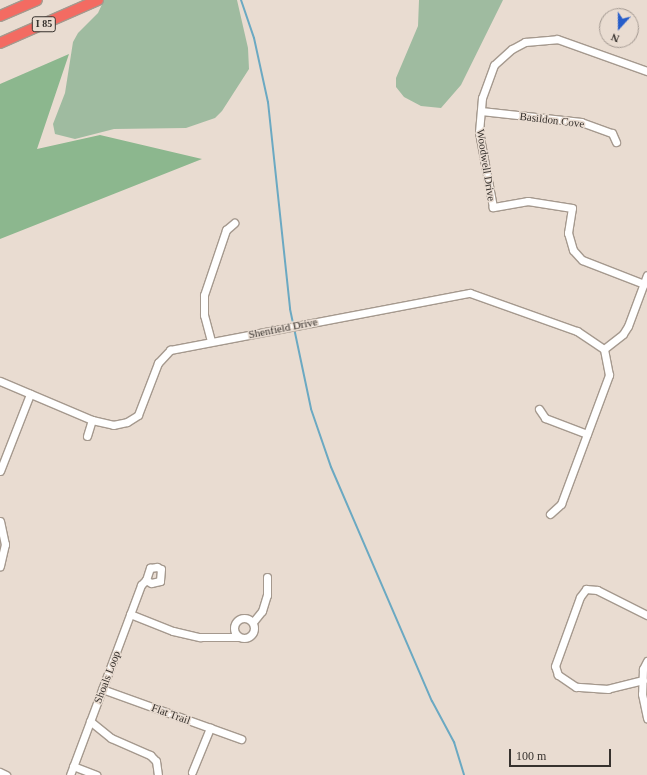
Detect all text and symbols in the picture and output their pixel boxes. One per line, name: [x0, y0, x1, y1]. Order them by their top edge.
north arrow: [599, 8, 639, 48]
road number: I 85: [31, 16, 57, 32]
text: N: [609, 31, 621, 45]
street label: Basildon Cove: [519, 109, 585, 131]
street label: Woodwell Drive: [474, 128, 498, 202]
street label: Shenfield Drive: [247, 315, 319, 341]
street label: Shoals Loop: [91, 649, 123, 705]
street label: Flat Trail: [150, 701, 192, 727]
scale bar: [511, 741, 613, 767]
text: 100 m: [516, 749, 546, 763]

